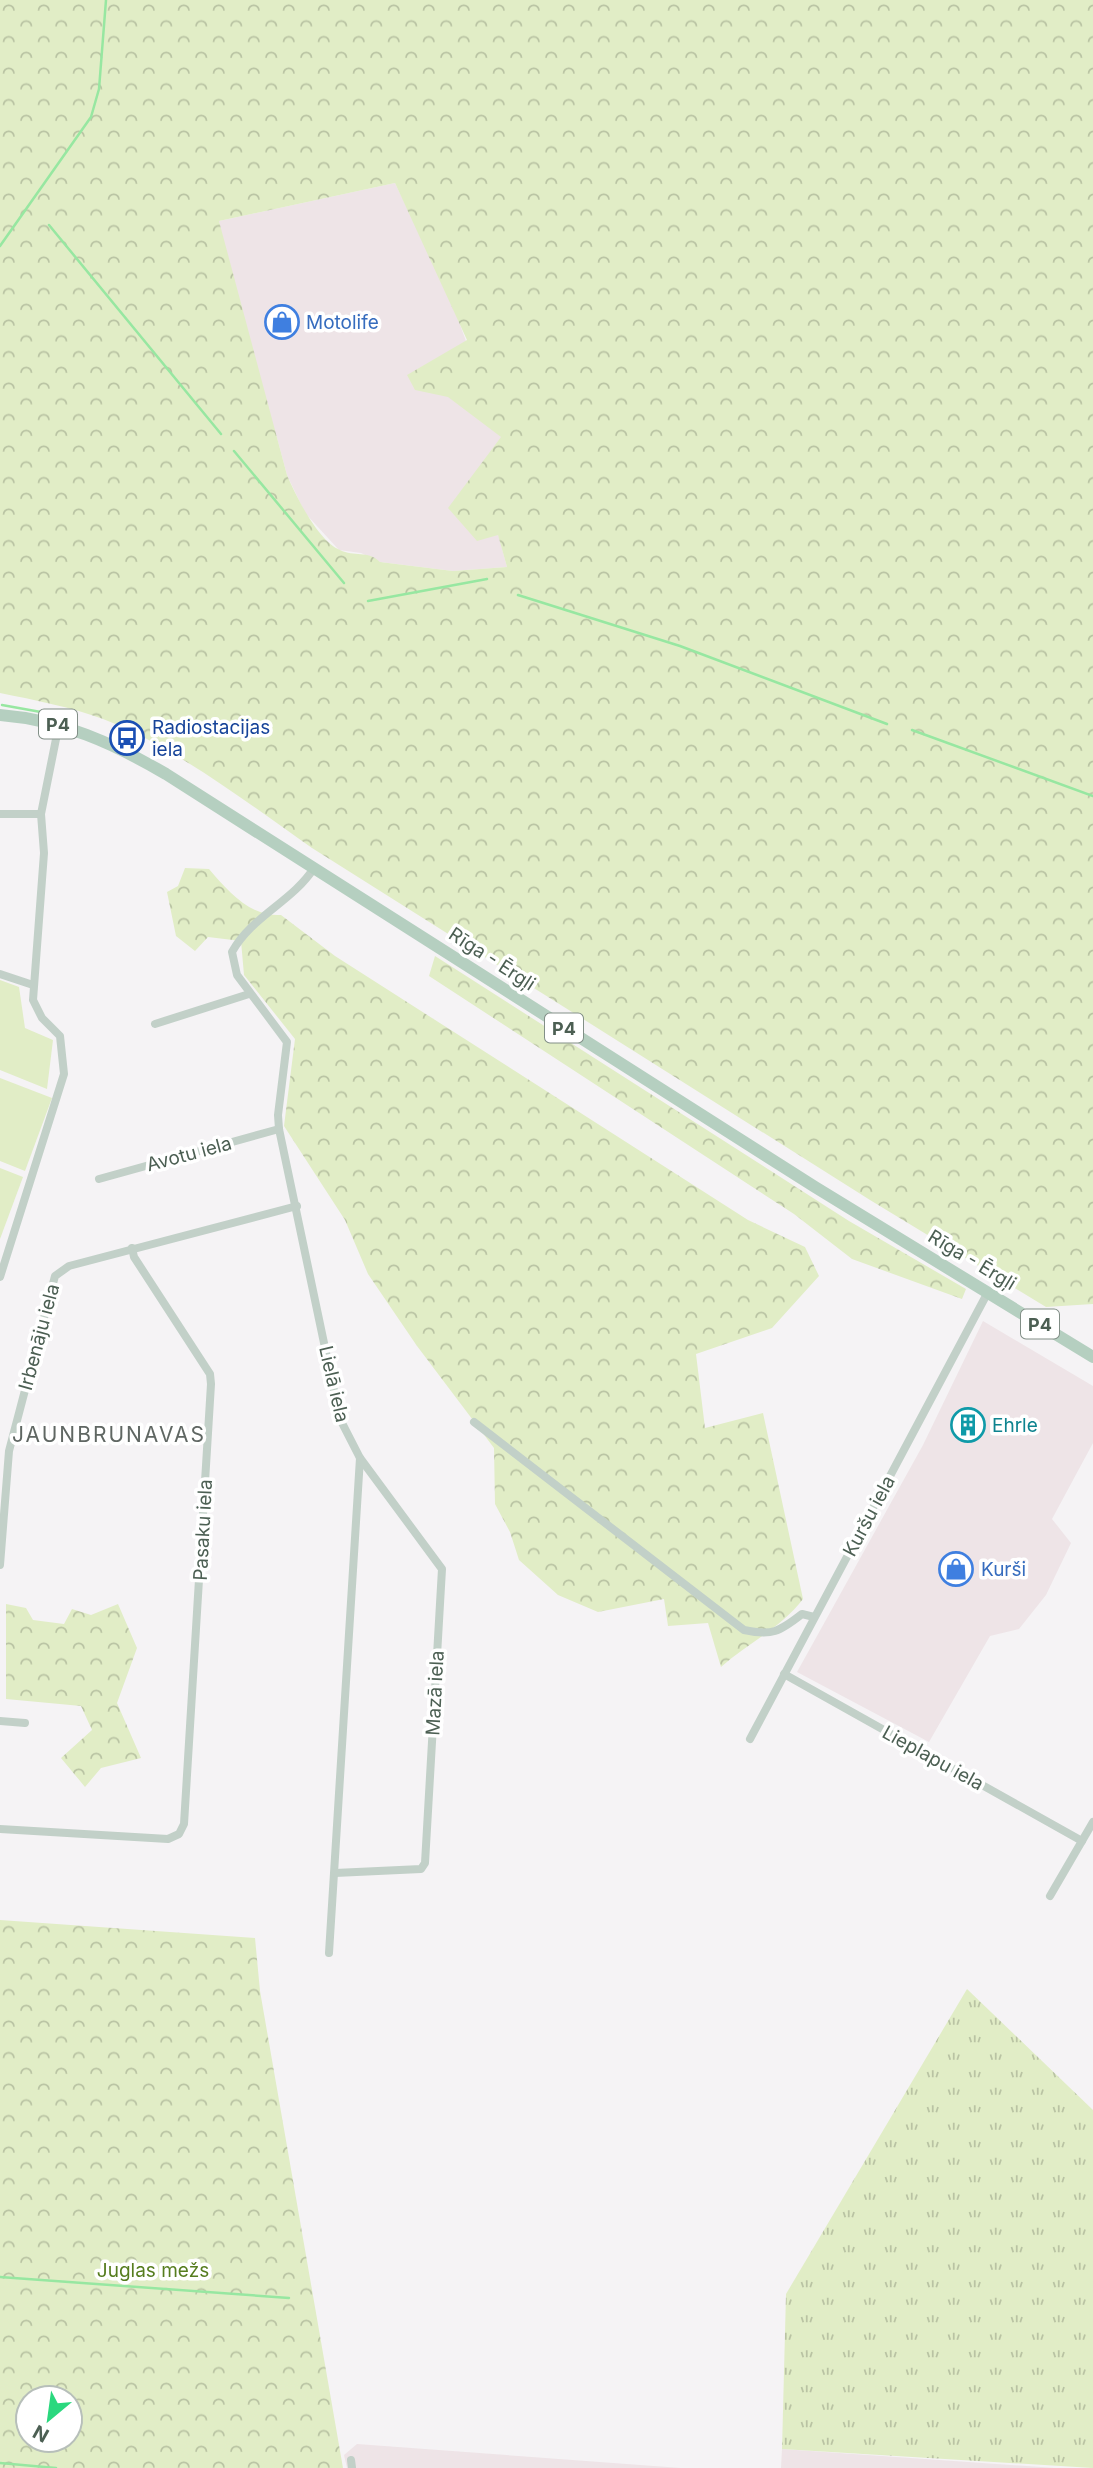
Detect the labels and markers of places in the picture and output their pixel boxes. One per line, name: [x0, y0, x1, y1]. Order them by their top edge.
shop icon: Motolife: [263, 303, 301, 341]
place label: Motolife: [306, 311, 379, 334]
place label: Radiostacijas iela: [152, 716, 270, 761]
bus stop icon: Radiostacijas iela: [108, 719, 146, 757]
building icon: Ehrle: [949, 1406, 987, 1444]
place label: Ehrle: [992, 1414, 1038, 1437]
shop icon: Kurši: [937, 1550, 975, 1588]
place label: Kurši: [981, 1558, 1026, 1581]

